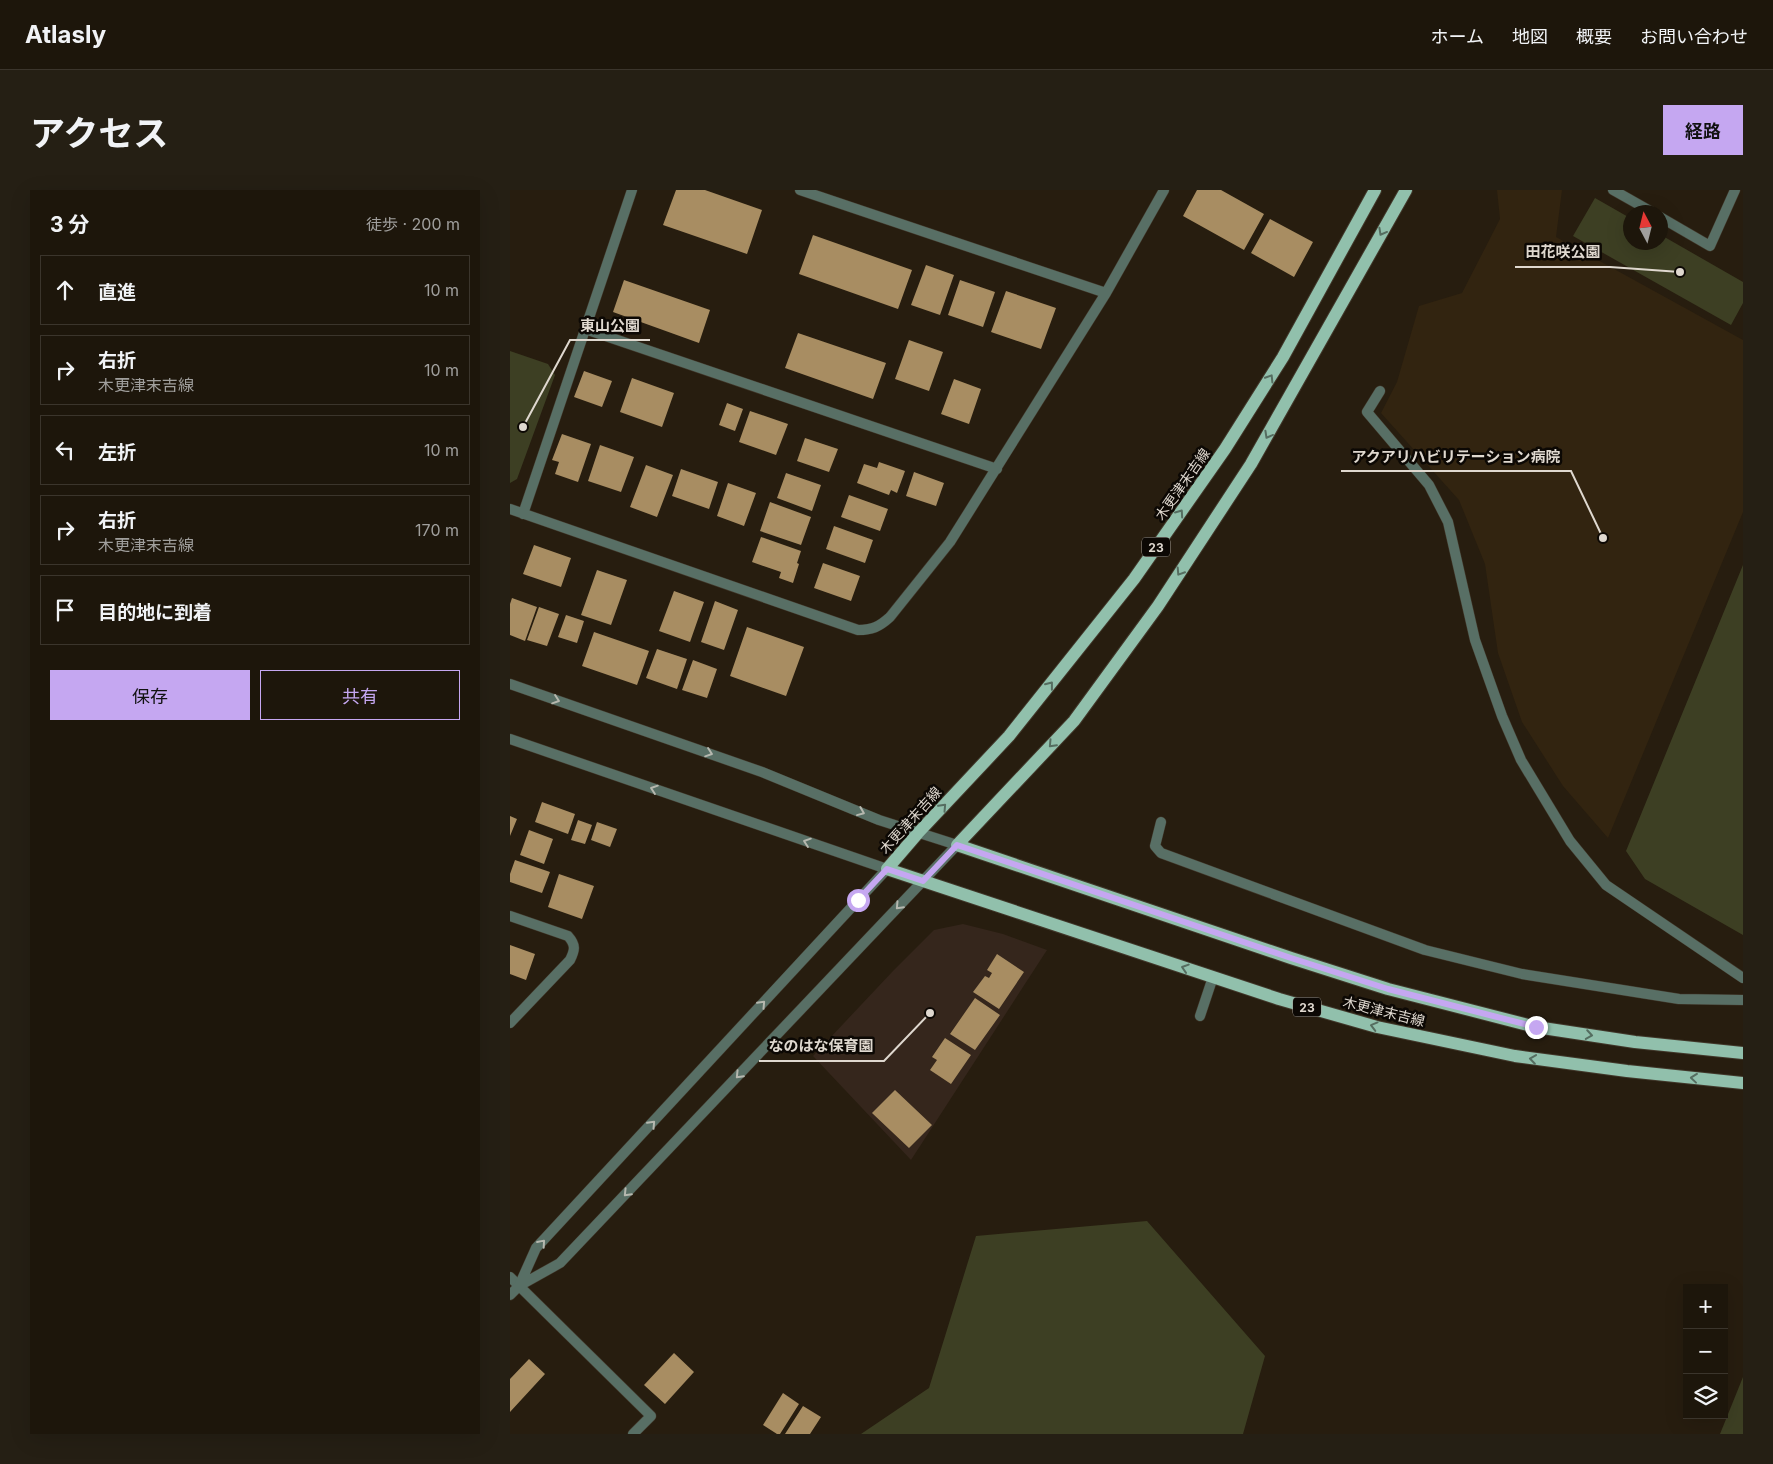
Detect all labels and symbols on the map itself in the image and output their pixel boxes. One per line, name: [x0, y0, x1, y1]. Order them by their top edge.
north arrow: [1623, 205, 1668, 250]
one-way arrow: [1378, 227, 1388, 236]
callout: 田花咲公園: [1515, 237, 1610, 267]
text: 田花咲公園: [1525, 242, 1601, 261]
callout: 東山公園: [570, 310, 650, 340]
text: 東山公園: [580, 316, 640, 335]
one-way arrow: [1264, 375, 1273, 384]
one-way arrow: [1264, 430, 1274, 439]
callout: アクアリハビリテーション病院: [1341, 441, 1571, 471]
street label: 木更津末吉線: [1151, 445, 1213, 523]
text: アクアリハビリテーション病院: [1352, 447, 1560, 466]
one-way arrow: [1174, 509, 1183, 519]
road number: 23: [1142, 538, 1170, 557]
one-way arrow: [1177, 567, 1187, 576]
one-way arrow: [1044, 681, 1053, 690]
one-way arrow: [551, 694, 560, 704]
one-way arrow: [1049, 739, 1058, 748]
one-way arrow: [705, 747, 713, 757]
street label: 木更津末吉線: [876, 783, 944, 857]
one-way arrow: [650, 785, 659, 795]
one-way arrow: [937, 803, 946, 812]
one-way arrow: [856, 806, 865, 816]
one-way arrow: [804, 838, 812, 848]
route start: [847, 889, 870, 912]
one-way arrow: [896, 901, 905, 910]
one-way arrow: [1182, 964, 1190, 974]
street label: 木更津末吉線: [1341, 993, 1427, 1029]
road number: 23: [1293, 998, 1321, 1016]
one-way arrow: [756, 1001, 765, 1010]
route end: [1525, 1016, 1548, 1039]
one-way arrow: [1370, 1021, 1379, 1032]
one-way arrow: [1585, 1030, 1594, 1040]
callout: なのはな保育園: [759, 1031, 884, 1061]
text: なのはな保育園: [768, 1036, 874, 1055]
one-way arrow: [1529, 1054, 1537, 1065]
one-way arrow: [736, 1069, 745, 1078]
one-way arrow: [1690, 1073, 1698, 1084]
one-way arrow: [646, 1120, 655, 1129]
one-way arrow: [624, 1187, 633, 1196]
one-way arrow: [536, 1240, 545, 1249]

